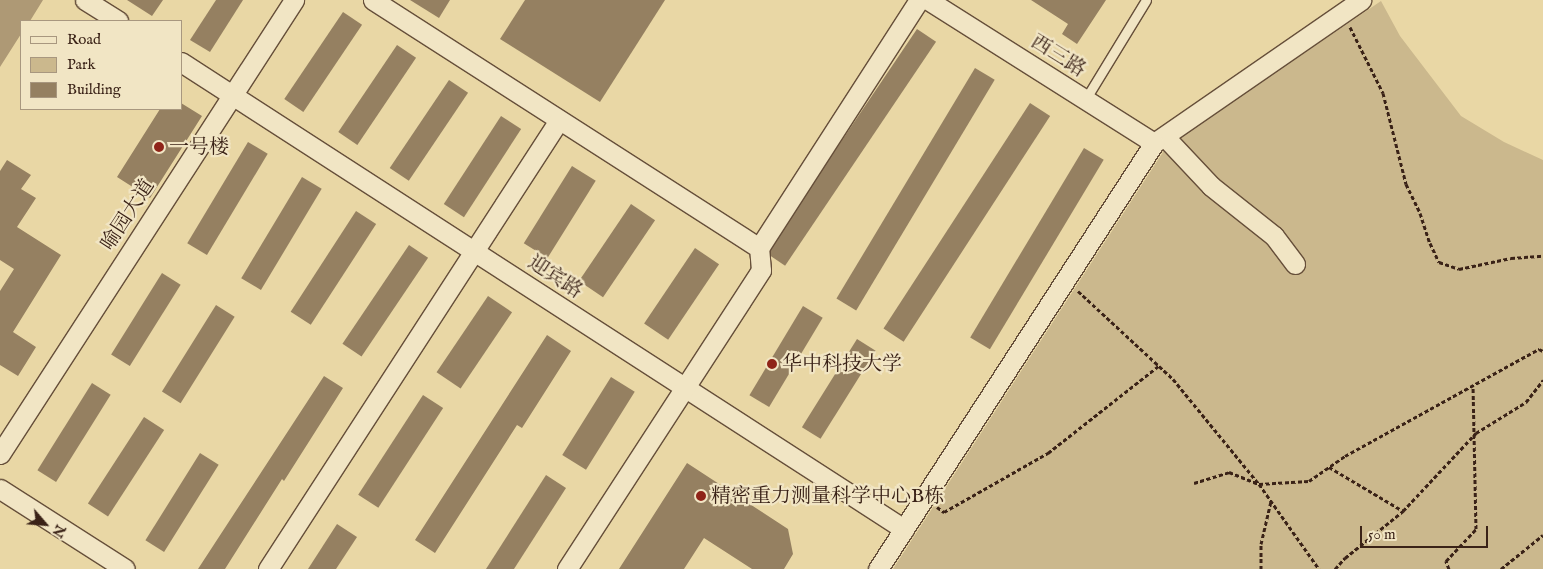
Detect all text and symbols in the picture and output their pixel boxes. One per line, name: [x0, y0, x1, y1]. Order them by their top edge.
legend: [20, 20, 182, 110]
text: Road: [67, 30, 101, 49]
street label: 西三路: [1026, 30, 1090, 82]
text: Park: [67, 55, 96, 74]
text: Building: [67, 80, 121, 99]
place label: 一号楼: [169, 135, 229, 159]
marker: 一号楼: [153, 141, 165, 153]
street label: 喻园大道: [96, 175, 160, 255]
street label: 迎宾路: [523, 251, 587, 303]
place label: 华中科技大学: [782, 352, 902, 376]
marker: 华中科技大学: [766, 358, 778, 370]
place label: 精密重力测量科学中心B栋: [711, 484, 944, 508]
marker: 精密重力测量科学中心B栋: [695, 490, 707, 502]
north arrow: [20, 499, 70, 549]
scale bar: [1363, 516, 1490, 548]
text: N: [48, 521, 69, 540]
text: 50 m: [1368, 525, 1396, 544]

